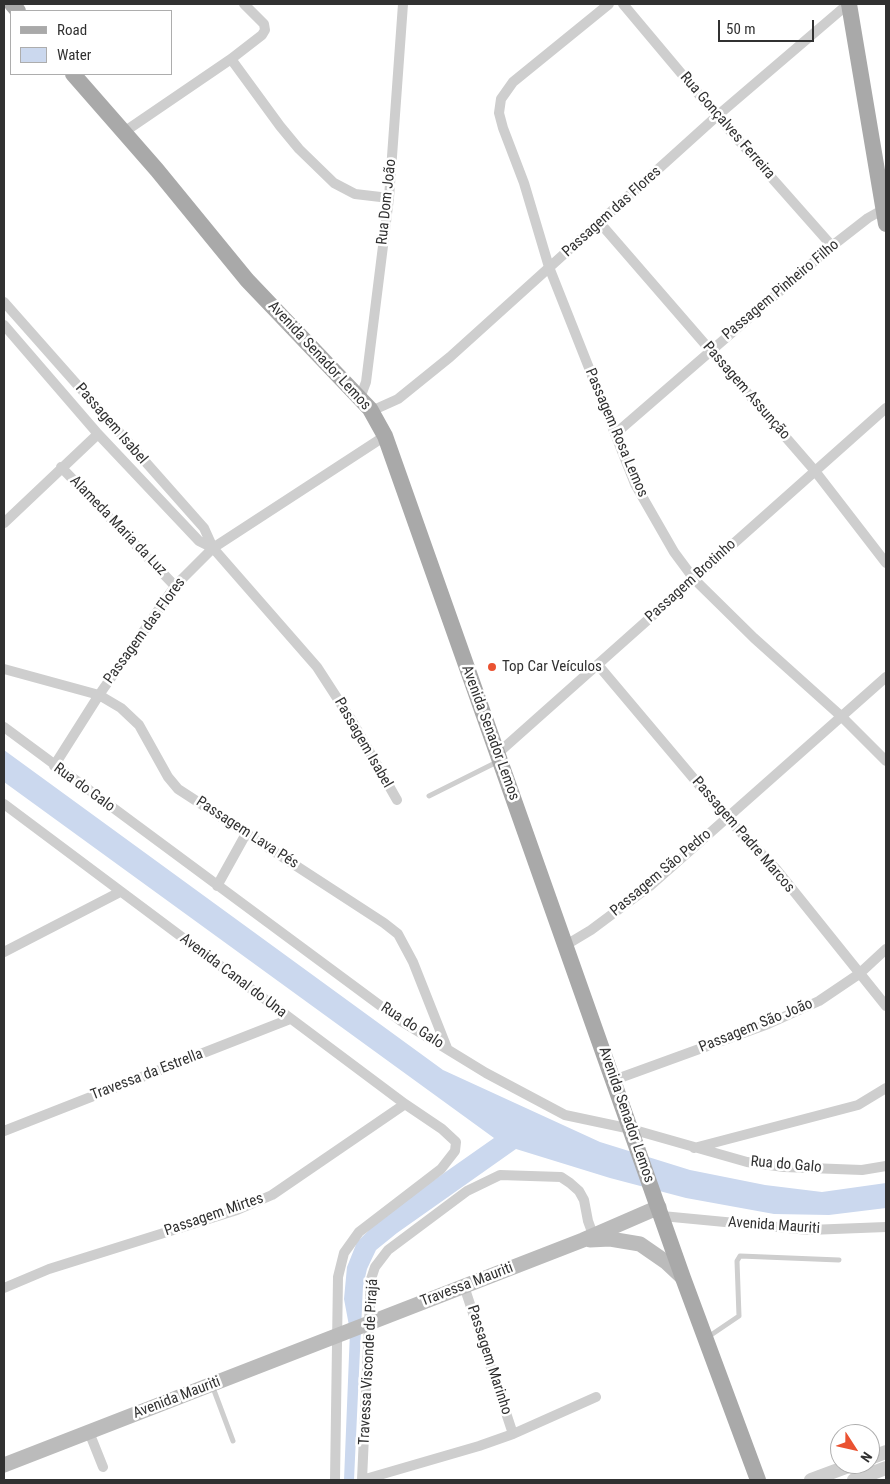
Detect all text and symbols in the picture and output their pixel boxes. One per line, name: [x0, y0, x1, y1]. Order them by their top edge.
legend: [10, 10, 172, 75]
scale bar: [720, 10, 816, 42]
text: 50 m: [726, 20, 756, 38]
text: Road: [57, 21, 87, 39]
text: Water: [57, 46, 91, 64]
street label: Rua Gonçalves Ferreira: [676, 69, 778, 183]
street label: Rua Dom João: [374, 158, 400, 246]
street label: Passagem das Flores: [559, 163, 665, 261]
street label: Passagem Pinheiro Filho: [719, 236, 843, 344]
street label: Avenida Senador Lemos: [264, 298, 374, 414]
street label: Passagem Assunção: [699, 338, 793, 444]
street label: Passagem Rosa Lemos: [581, 366, 651, 500]
street label: Passagem Isabel: [71, 380, 151, 468]
street label: Alameda Maria da Luz: [66, 472, 170, 580]
street label: Passagem Brotinho: [642, 536, 740, 626]
street label: Passagem das Flores: [100, 574, 190, 688]
place label: Top Car Veículos: [502, 658, 602, 676]
marker: Top Car Veículos: [486, 661, 498, 673]
street label: Avenida Senador Lemos: [457, 663, 523, 803]
street label: Passagem Isabel: [330, 695, 396, 791]
street label: Rua do Galo: [50, 760, 118, 816]
street label: Passagem Padre Marcos: [688, 773, 798, 897]
street label: Passagem Lava Pés: [192, 793, 302, 873]
street label: Passagem São Pedro: [607, 826, 715, 920]
street label: Avenida Canal do Una: [176, 930, 290, 1022]
street label: Passagem São João: [697, 995, 815, 1057]
street label: Rua do Galo: [377, 999, 447, 1053]
street label: Travessa da Estrella: [88, 1045, 206, 1105]
street label: Avenida Senador Lemos: [594, 1045, 658, 1185]
street label: Rua do Galo: [750, 1153, 822, 1177]
street label: Passagem Mirtes: [162, 1190, 266, 1240]
street label: Avenida Mauriti: [727, 1214, 821, 1238]
street label: Travessa Mauriti: [418, 1259, 516, 1311]
street label: Travessa Visconde de Pirajá: [356, 1279, 382, 1445]
street label: Passagem Marinho: [463, 1303, 515, 1417]
street label: Avenida Mauriti: [131, 1373, 223, 1423]
north arrow: [830, 1424, 880, 1474]
text: N: [857, 1449, 875, 1465]

